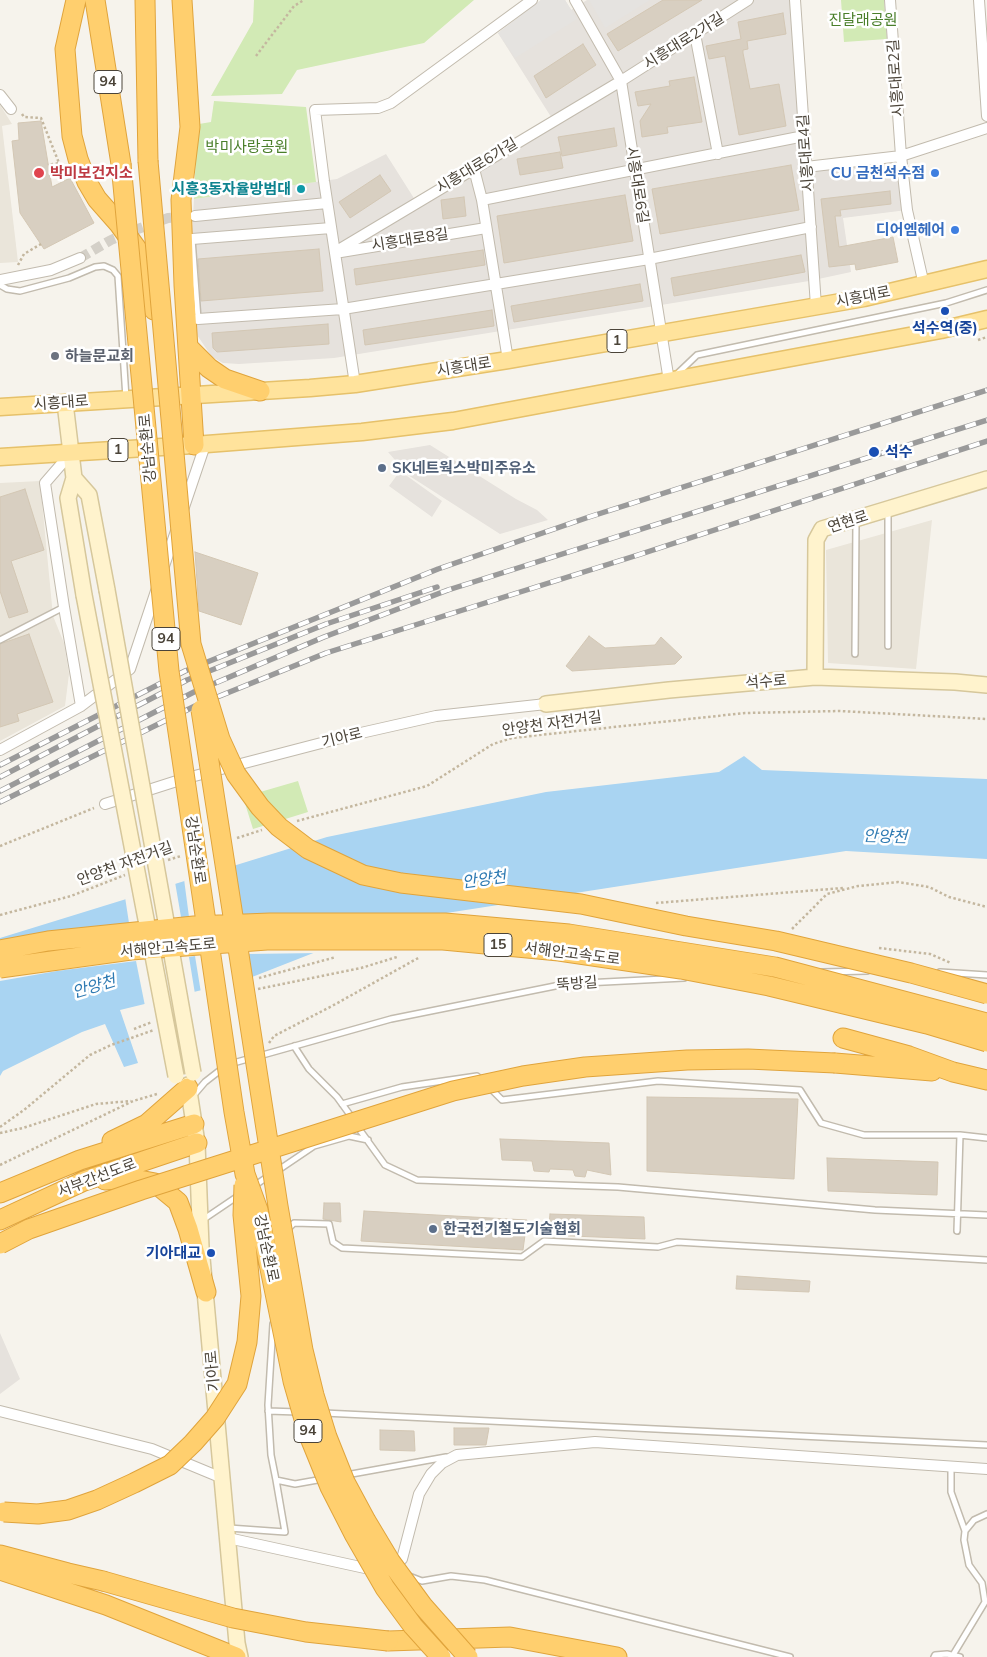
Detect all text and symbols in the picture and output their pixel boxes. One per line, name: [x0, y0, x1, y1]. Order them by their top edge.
street label: 시흥대로2가길: [640, 9, 728, 73]
park label: 진달래공원: [829, 11, 897, 29]
street label: 시흥대로2길: [884, 38, 908, 118]
road number: 94: [94, 70, 122, 94]
street label: 시흥대로4길: [794, 113, 818, 193]
street label: 시흥대로6가길: [433, 135, 521, 197]
park label: 박미사랑공원: [206, 138, 288, 156]
street label: 시흥대로6길: [622, 145, 652, 225]
place label: 박미보건지소: [50, 164, 133, 182]
place label: CU 금천석수점: [831, 164, 925, 182]
marker: 박미보건지소: [32, 166, 46, 180]
marker: CU 금천석수점: [929, 167, 941, 179]
place label: 시흥3동자율방범대: [172, 180, 291, 198]
marker: 시흥3동자율방범대: [295, 183, 307, 195]
place label: 디어엠헤어: [876, 221, 945, 239]
marker: 디어엠헤어: [949, 224, 961, 236]
street label: 시흥대로8길: [370, 225, 450, 255]
street label: 시흥대로: [834, 283, 892, 311]
marker: 석수역(중): [939, 305, 951, 317]
place label: 석수역(중): [912, 319, 978, 337]
road number: 1: [607, 330, 627, 352]
place label: 하늘문교회: [65, 347, 134, 365]
marker: 하늘문교회: [49, 350, 61, 362]
street label: 시흥대로: [435, 354, 493, 380]
street label: 시흥대로: [33, 392, 89, 414]
street label: 강남순환로: [136, 413, 160, 483]
road number: 1: [108, 438, 128, 462]
place label: 석수: [885, 443, 913, 461]
marker: 석수: [867, 445, 881, 459]
place label: SK네트웍스박미주유소: [392, 459, 536, 477]
marker: SK네트웍스박미주유소: [376, 462, 388, 474]
street label: 연현로: [826, 507, 870, 537]
road number: 94: [152, 628, 180, 650]
street label: 석수로: [745, 671, 787, 693]
street label: 안양천 자전거길: [501, 708, 603, 740]
street label: 기아로: [320, 724, 364, 752]
street label: 강남순환로: [181, 815, 209, 885]
water label: 안양천: [863, 827, 907, 847]
street label: 안양천 자전거길: [75, 838, 175, 890]
water label: 안양천: [461, 867, 507, 893]
road number: 15: [484, 934, 512, 956]
street label: 서해안고속도로: [119, 935, 217, 961]
street label: 서해안고속도로: [523, 939, 621, 969]
water label: 안양천: [70, 971, 118, 1003]
street label: 뚝방길: [556, 973, 598, 995]
street label: 서부간선도로: [55, 1155, 139, 1201]
street label: 강남순환로: [250, 1212, 282, 1284]
place label: 한국전기철도기술협회: [443, 1220, 581, 1238]
marker: 한국전기철도기술협회: [427, 1223, 439, 1235]
place label: 기아대교: [146, 1244, 201, 1262]
marker: 기아대교: [205, 1247, 217, 1259]
street label: 기아로: [202, 1350, 224, 1392]
road number: 94: [294, 1420, 322, 1442]

